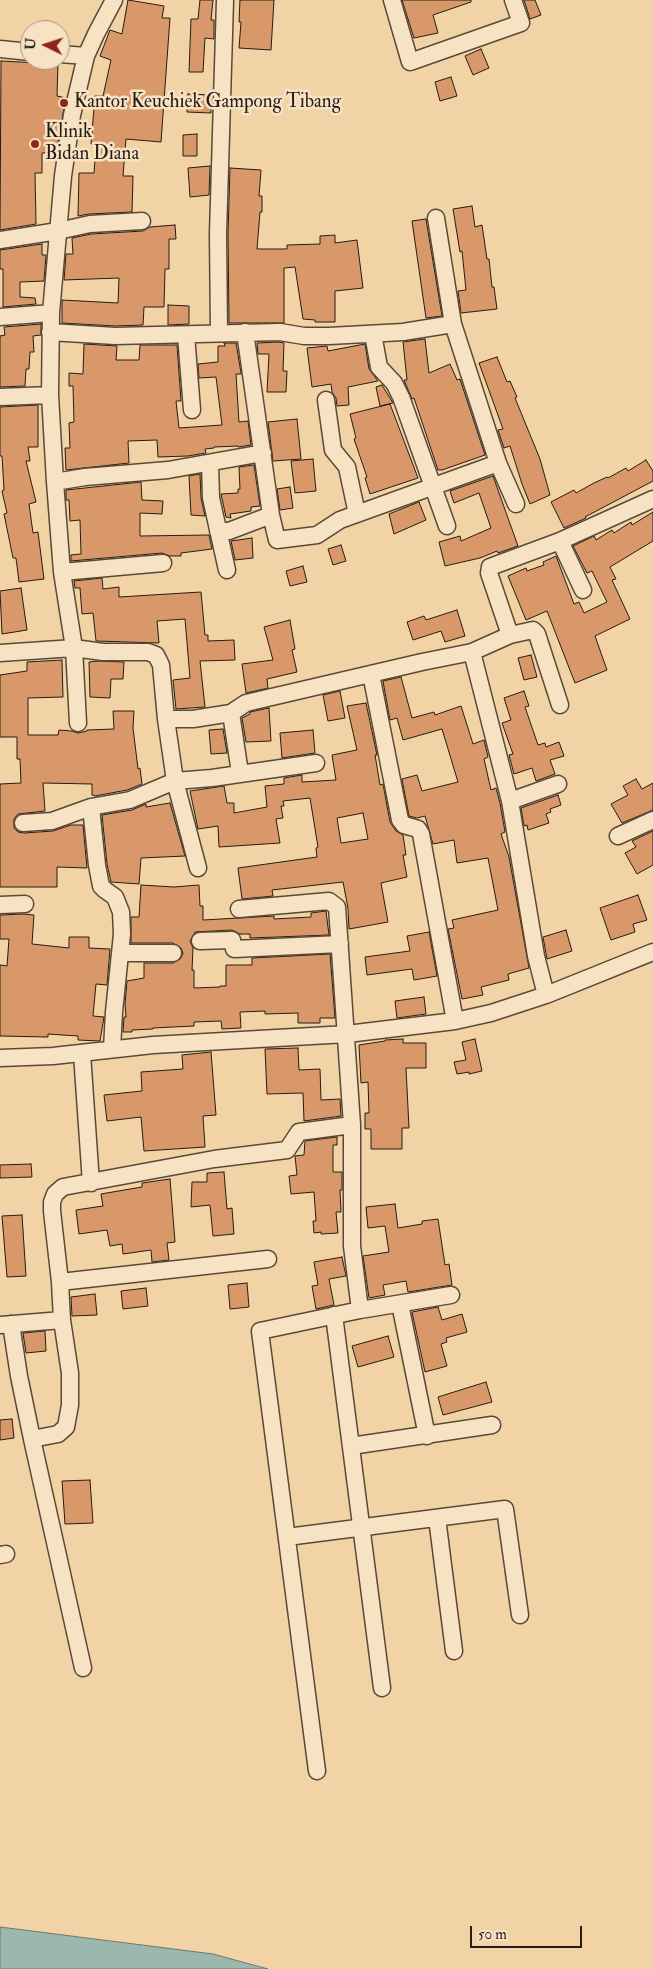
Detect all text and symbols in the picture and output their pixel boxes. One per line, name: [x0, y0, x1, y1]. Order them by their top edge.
north arrow: [20, 20, 70, 70]
text: U: [22, 38, 39, 50]
place label: Kantor Keuchiek Gampong Tibang: [74, 92, 341, 114]
marker: Kantor Keuchiek Gampong Tibang: [58, 97, 70, 109]
place label: Klinik Bidan Diana: [45, 122, 139, 166]
marker: Klinik Bidan Diana: [29, 138, 41, 150]
scale bar: [473, 1916, 586, 1948]
text: 50 m: [478, 1925, 507, 1944]

